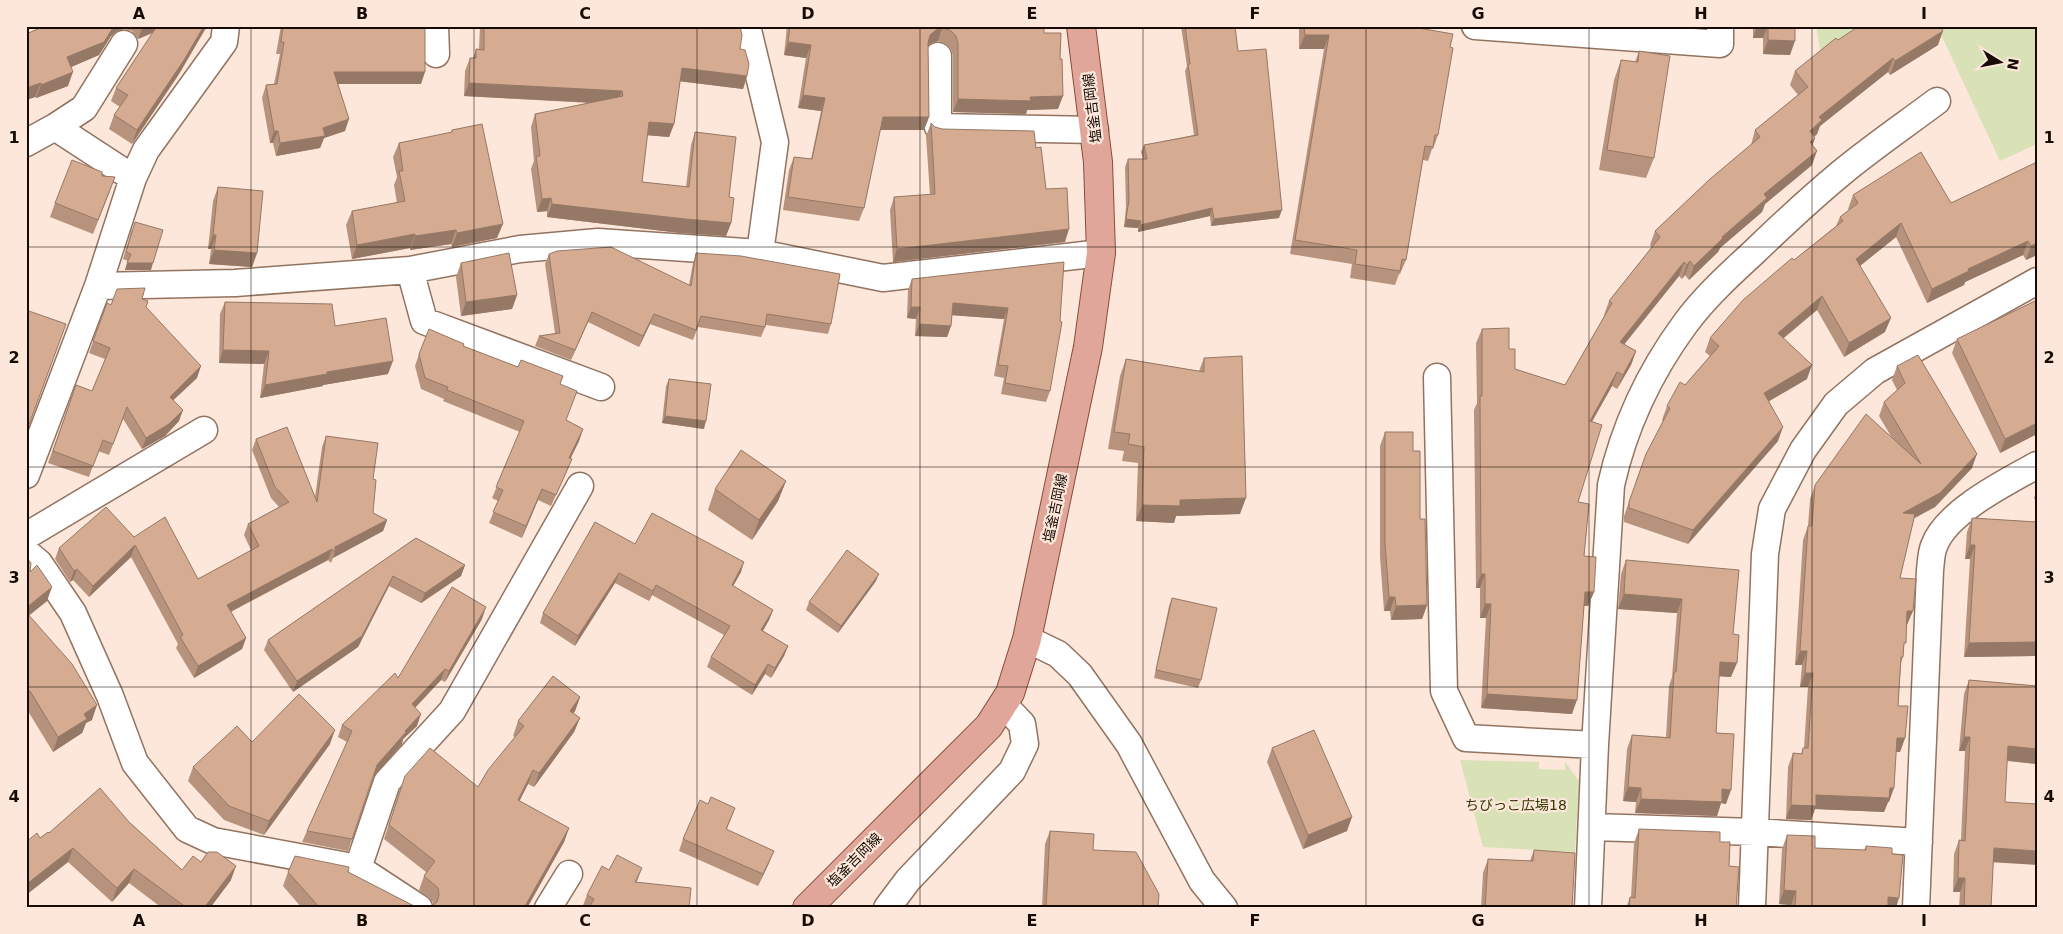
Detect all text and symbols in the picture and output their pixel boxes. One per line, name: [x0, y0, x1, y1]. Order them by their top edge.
text: A: [133, 4, 146, 23]
text: B: [356, 4, 368, 23]
text: C: [579, 4, 591, 23]
text: D: [801, 4, 815, 23]
text: E: [1027, 4, 1037, 23]
text: F: [1250, 4, 1260, 23]
text: G: [1471, 4, 1485, 23]
text: H: [1694, 4, 1708, 23]
text: I: [1921, 4, 1927, 23]
north arrow: [1976, 38, 2026, 88]
text: N: [2004, 57, 2022, 71]
street label: 塩釜吉岡線: [1080, 72, 1104, 144]
text: 1: [8, 128, 20, 147]
text: 1: [2043, 128, 2055, 147]
text: 2: [8, 348, 20, 367]
text: 2: [2043, 348, 2055, 367]
street label: 塩釜吉岡線: [1040, 472, 1070, 544]
text: 3: [8, 568, 20, 587]
text: 3: [2043, 568, 2055, 587]
text: 4: [8, 787, 20, 806]
text: 4: [2043, 787, 2055, 806]
park label: ちびっこ広場18: [1465, 797, 1567, 813]
street label: 塩釜吉岡線: [824, 830, 884, 890]
text: A: [133, 911, 146, 930]
text: B: [356, 911, 368, 930]
text: C: [579, 911, 591, 930]
text: D: [801, 911, 815, 930]
text: E: [1027, 911, 1037, 930]
text: F: [1250, 911, 1260, 930]
text: G: [1471, 911, 1485, 930]
text: H: [1694, 911, 1708, 930]
text: I: [1921, 911, 1927, 930]

